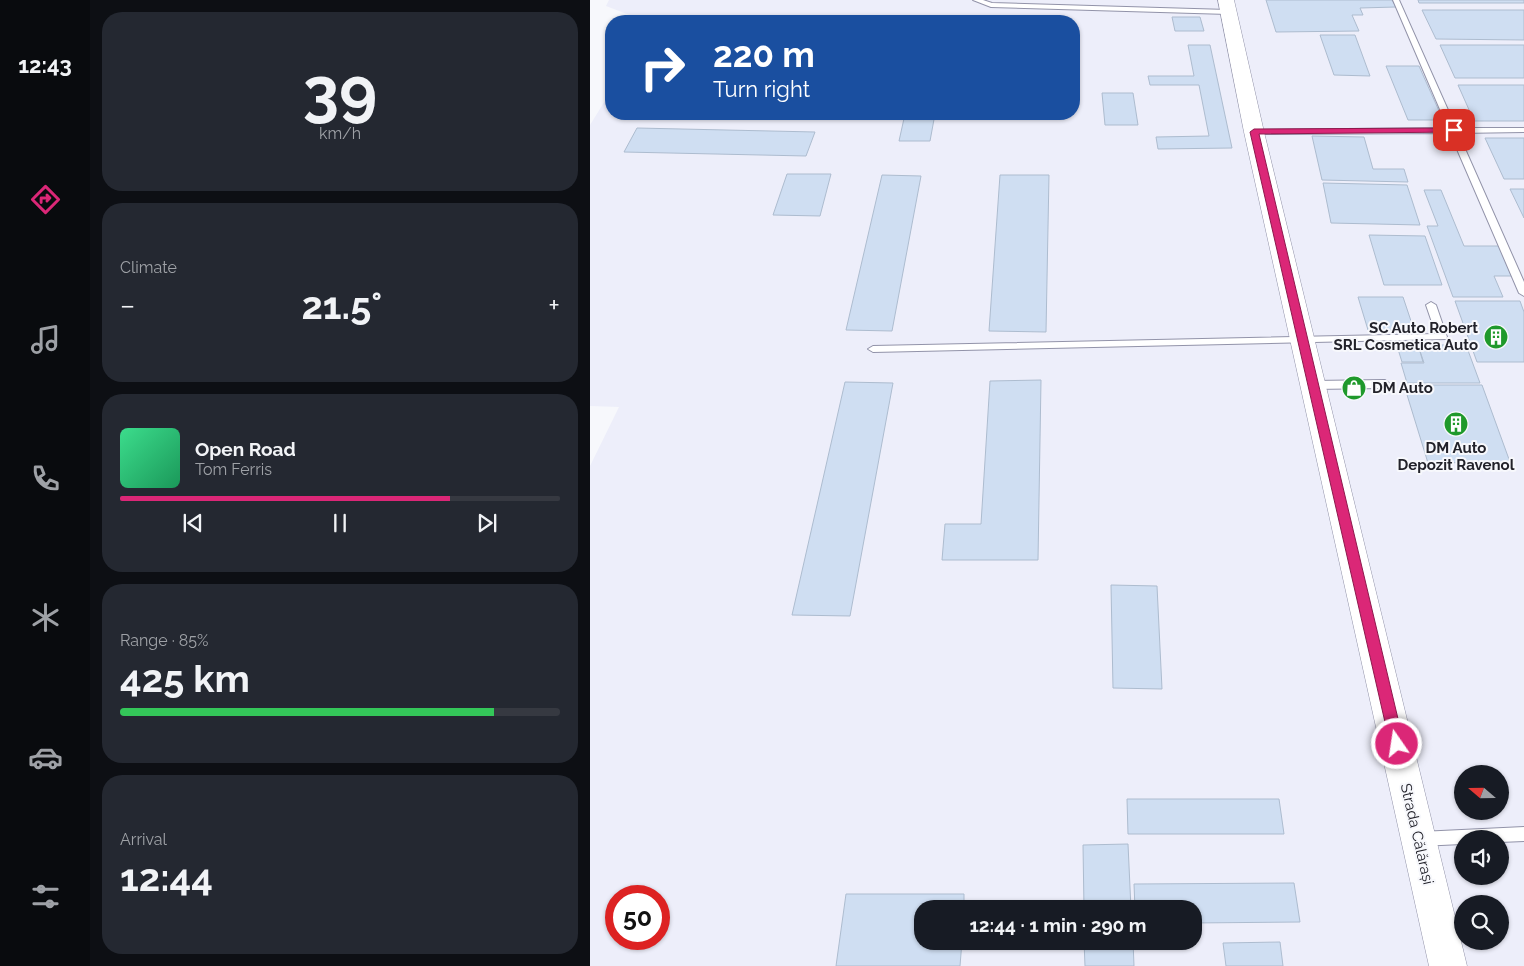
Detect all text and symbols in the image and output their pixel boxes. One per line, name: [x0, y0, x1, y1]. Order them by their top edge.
text: 220 m: [713, 34, 815, 75]
icon: right: [630, 35, 695, 100]
text: 12:43: [18, 52, 72, 78]
text: 39: [303, 53, 377, 129]
text: Turn right: [713, 76, 810, 102]
pin: [1433, 109, 1475, 151]
icon: arrive: [1440, 116, 1468, 144]
text: km/h: [319, 124, 361, 143]
icon: directions: [28, 182, 63, 217]
text: Climate: [120, 258, 177, 277]
text: 21.5°: [301, 283, 382, 328]
text: −: [120, 289, 135, 322]
text: +: [548, 289, 560, 322]
place label: SC Auto Robert SRL Cosmetica Auto: [1334, 319, 1478, 354]
icon: music: [28, 322, 63, 357]
building icon: SC Auto Robert SRL Cosmetica Auto: [1483, 324, 1509, 350]
shop icon: DM Auto: [1341, 375, 1367, 401]
place label: DM Auto: [1372, 379, 1433, 397]
building icon: DM Auto Depozit Ravenol: [1443, 411, 1469, 437]
text: Open Road: [195, 438, 296, 460]
place label: DM Auto Depozit Ravenol: [1398, 439, 1515, 474]
text: Tom Ferris: [195, 460, 272, 479]
icon: phone: [28, 461, 63, 496]
icon: previous: [179, 509, 207, 537]
icon: pause: [326, 509, 354, 537]
icon: next: [473, 509, 501, 537]
icon: climate: [28, 600, 63, 635]
text: Range · 85%: [120, 631, 208, 650]
text: 425 km: [120, 656, 250, 701]
position arrow: [1370, 717, 1422, 769]
icon: car: [28, 740, 63, 775]
north arrow: [1454, 765, 1509, 820]
map controls: [1454, 765, 1509, 950]
street label: Strada Călărași: [1397, 782, 1437, 886]
text: Arrival: [120, 830, 167, 849]
button: sound: [1454, 830, 1509, 885]
text: 12:44: [120, 855, 213, 900]
icon: filters: [28, 879, 63, 914]
speed limit sign: 50: [605, 885, 670, 950]
button: search: [1454, 895, 1509, 950]
text: 12:44 · 1 min · 290 m: [969, 914, 1147, 936]

